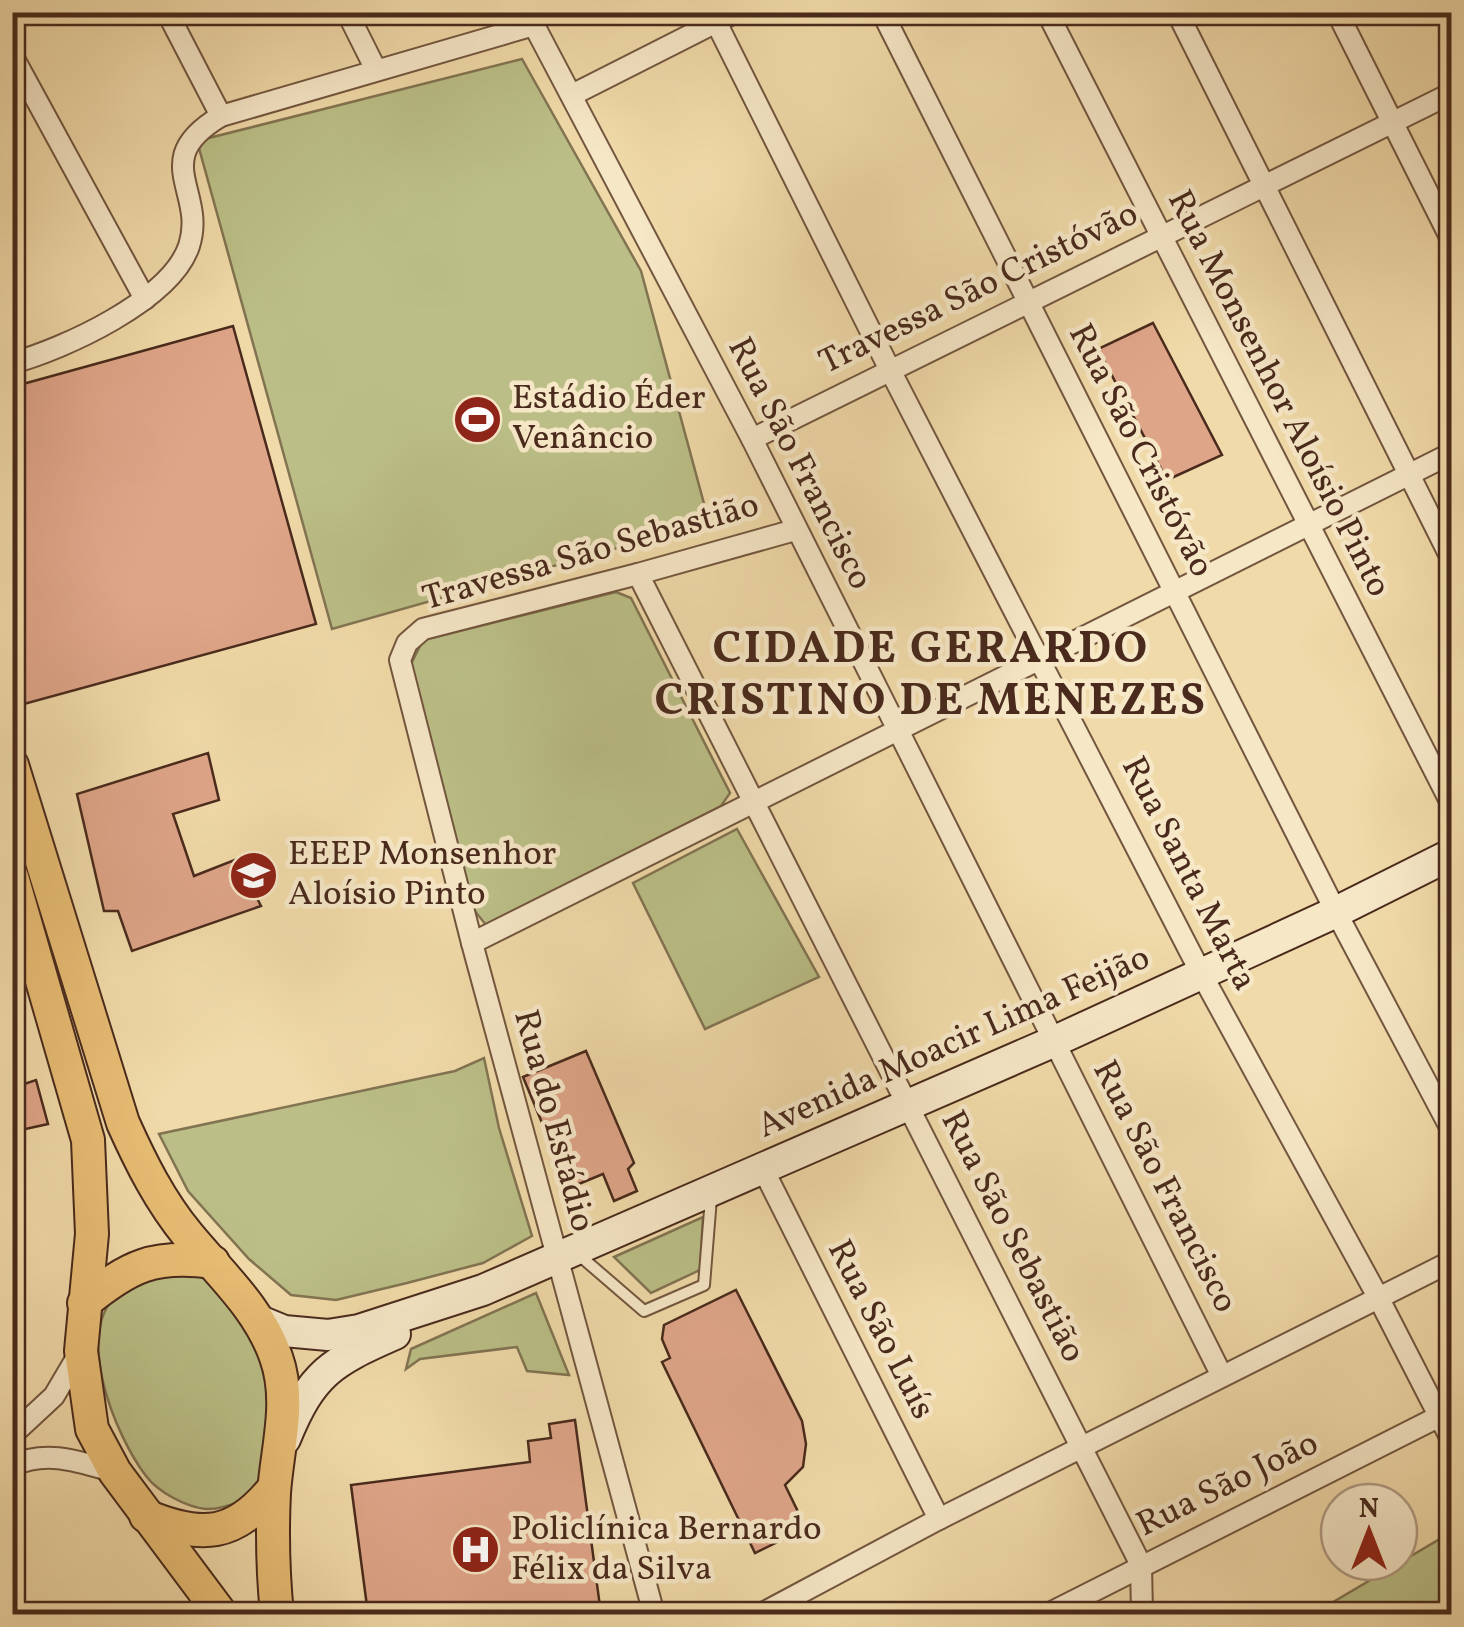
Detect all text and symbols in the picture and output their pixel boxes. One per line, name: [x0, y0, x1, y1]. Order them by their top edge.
street label: Rua Monsenhor Aloísio Pinto: [1154, 182, 1402, 606]
street label: Travessa São Cristóvão: [811, 191, 1147, 387]
street label: Rua São Cristóvão: [1055, 316, 1225, 586]
street label: Rua São Francisco: [715, 329, 883, 599]
place label: Estádio Éder Venâncio: [512, 375, 706, 463]
sports icon: Estádio Éder Venâncio: [451, 393, 503, 445]
street label: Travessa São Sebastião: [417, 482, 765, 624]
district label: CIDADE GERARDO CRISTINO DE MENEZES: [655, 619, 1207, 734]
street label: Rua Santa Marta: [1108, 749, 1268, 999]
place label: EEEP Monsenhor Aloísio Pinto: [288, 831, 556, 919]
school or university icon: EEEP Monsenhor Aloísio Pinto: [227, 849, 279, 901]
street label: Avenida Moacir Lima Feijão: [750, 935, 1158, 1151]
street label: Rua do Estádio: [500, 1005, 606, 1237]
street label: Rua São Francisco: [1080, 1052, 1248, 1322]
street label: Rua São Sebastião: [928, 1103, 1096, 1371]
street label: Rua São Luís: [814, 1232, 946, 1428]
street label: Rua São João: [1129, 1420, 1327, 1550]
north arrow: [1319, 1482, 1419, 1582]
text: N: [1359, 1490, 1379, 1529]
place label: Policlínica Bernardo Félix da Silva: [511, 1506, 822, 1594]
hospital icon: Policlínica Bernardo Félix da Silva: [450, 1524, 502, 1576]

